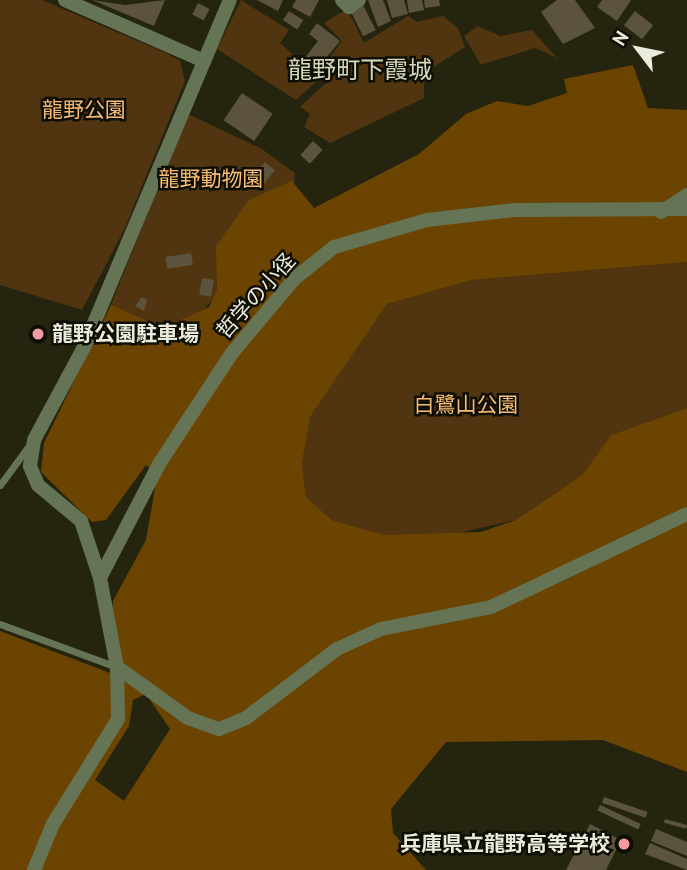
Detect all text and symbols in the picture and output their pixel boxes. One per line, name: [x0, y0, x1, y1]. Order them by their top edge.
north arrow: [603, 14, 673, 84]
text: N: [607, 26, 634, 50]
district label: 龍野町下霞城: [288, 56, 432, 84]
park label: 龍野公園: [42, 97, 126, 123]
park label: 龍野動物園: [159, 166, 263, 192]
street label: 哲学の小径: [212, 249, 300, 343]
place label: 龍野公園駐車場: [52, 321, 199, 347]
marker: 龍野公園駐車場: [30, 326, 46, 342]
park label: 白鷺山公園: [414, 392, 518, 418]
place label: 兵庫県立龍野高等学校: [400, 831, 610, 857]
marker: 兵庫県立龍野高等学校: [616, 836, 632, 852]

